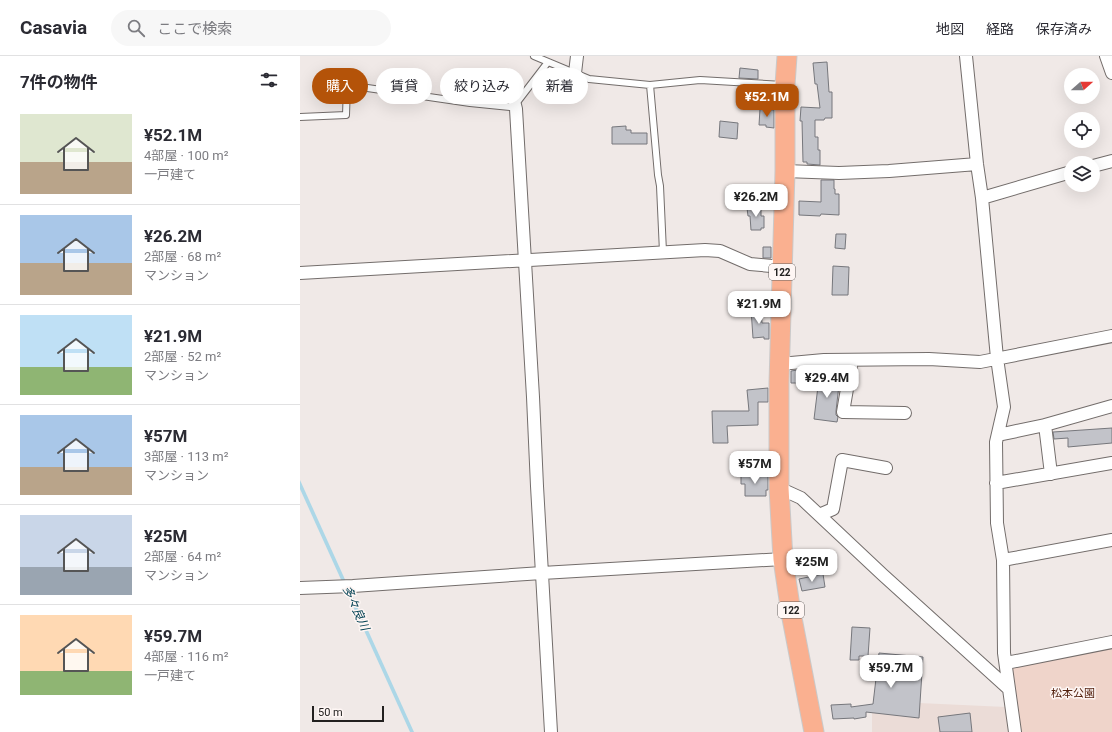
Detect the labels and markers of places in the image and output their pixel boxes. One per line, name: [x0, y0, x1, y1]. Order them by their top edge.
pin: ¥52.1M: [734, 84, 800, 118]
pin: ¥26.2M: [723, 184, 789, 218]
pin: ¥21.9M: [726, 291, 792, 325]
pin: ¥29.4M: [794, 365, 860, 399]
pin: ¥57M: [731, 451, 779, 485]
pin: ¥25M: [788, 549, 836, 583]
pin: ¥59.7M: [858, 655, 924, 689]

